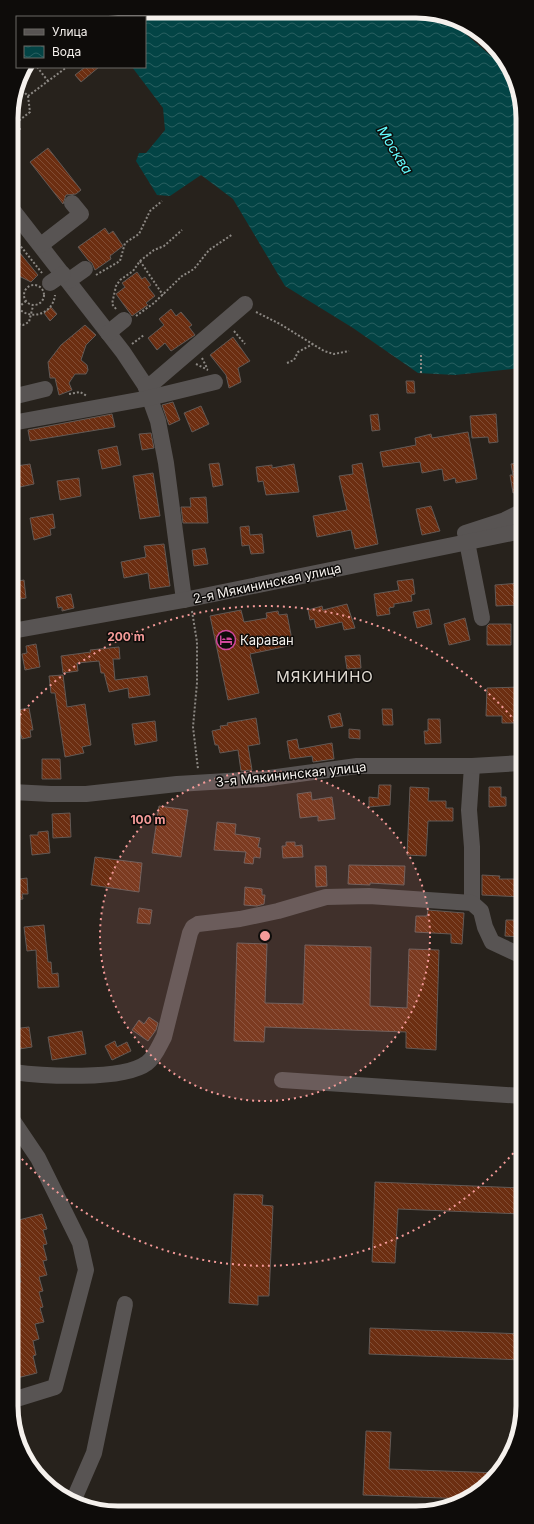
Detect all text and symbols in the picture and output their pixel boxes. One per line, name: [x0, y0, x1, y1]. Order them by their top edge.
legend: [16, 16, 146, 68]
text: Улица: [52, 24, 87, 39]
text: Вода: [52, 44, 81, 59]
water label: Москва: [374, 123, 417, 177]
street label: 2-я Мякининская улица: [191, 559, 343, 607]
text: 200 m: [107, 629, 145, 644]
hotel icon: Караван: [215, 629, 237, 651]
place label: Караван: [240, 632, 294, 648]
district label: МЯКИНИНО: [276, 667, 374, 686]
street label: 3-я Мякининская улица: [215, 758, 367, 790]
text: 100 m: [130, 812, 166, 827]
centre of rings: [258, 929, 272, 943]

